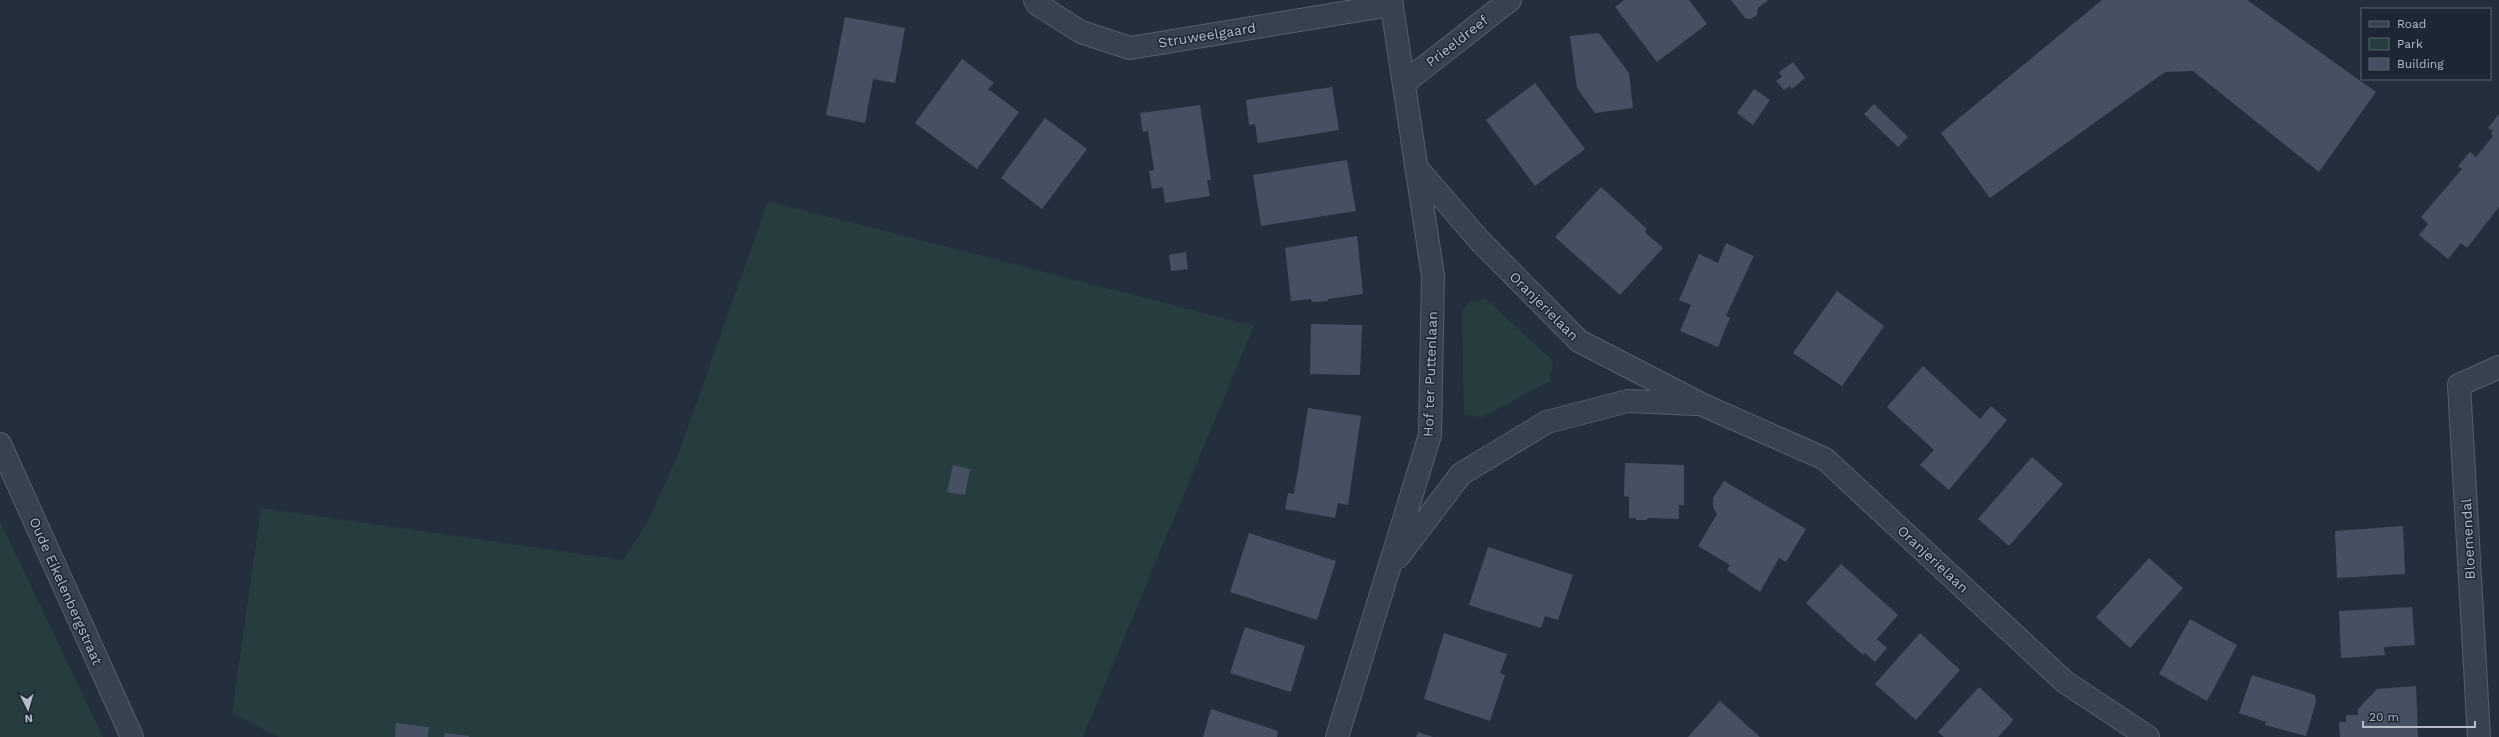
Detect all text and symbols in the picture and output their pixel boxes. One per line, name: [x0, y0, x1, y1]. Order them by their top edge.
legend: [2361, 8, 2491, 80]
street label: Prieeldreef: [1423, 12, 1492, 70]
text: Road: [2397, 17, 2426, 31]
street label: Struweelgaard: [1157, 19, 1257, 51]
text: Park: [2397, 37, 2423, 51]
text: Building: [2397, 57, 2444, 71]
street label: Oranjerielaan: [1506, 268, 1582, 344]
street label: Hof ter Puttenlaan: [1420, 311, 1440, 437]
street label: Bloemendal: [2458, 497, 2478, 580]
street label: Oude Eikelenbergstraat: [26, 515, 106, 667]
street label: Oranjerielaan: [1894, 522, 1972, 596]
north arrow: [8, 689, 48, 729]
scale bar: [2363, 703, 2475, 729]
text: 20 m: [2369, 710, 2399, 724]
text: N: [24, 712, 33, 725]

